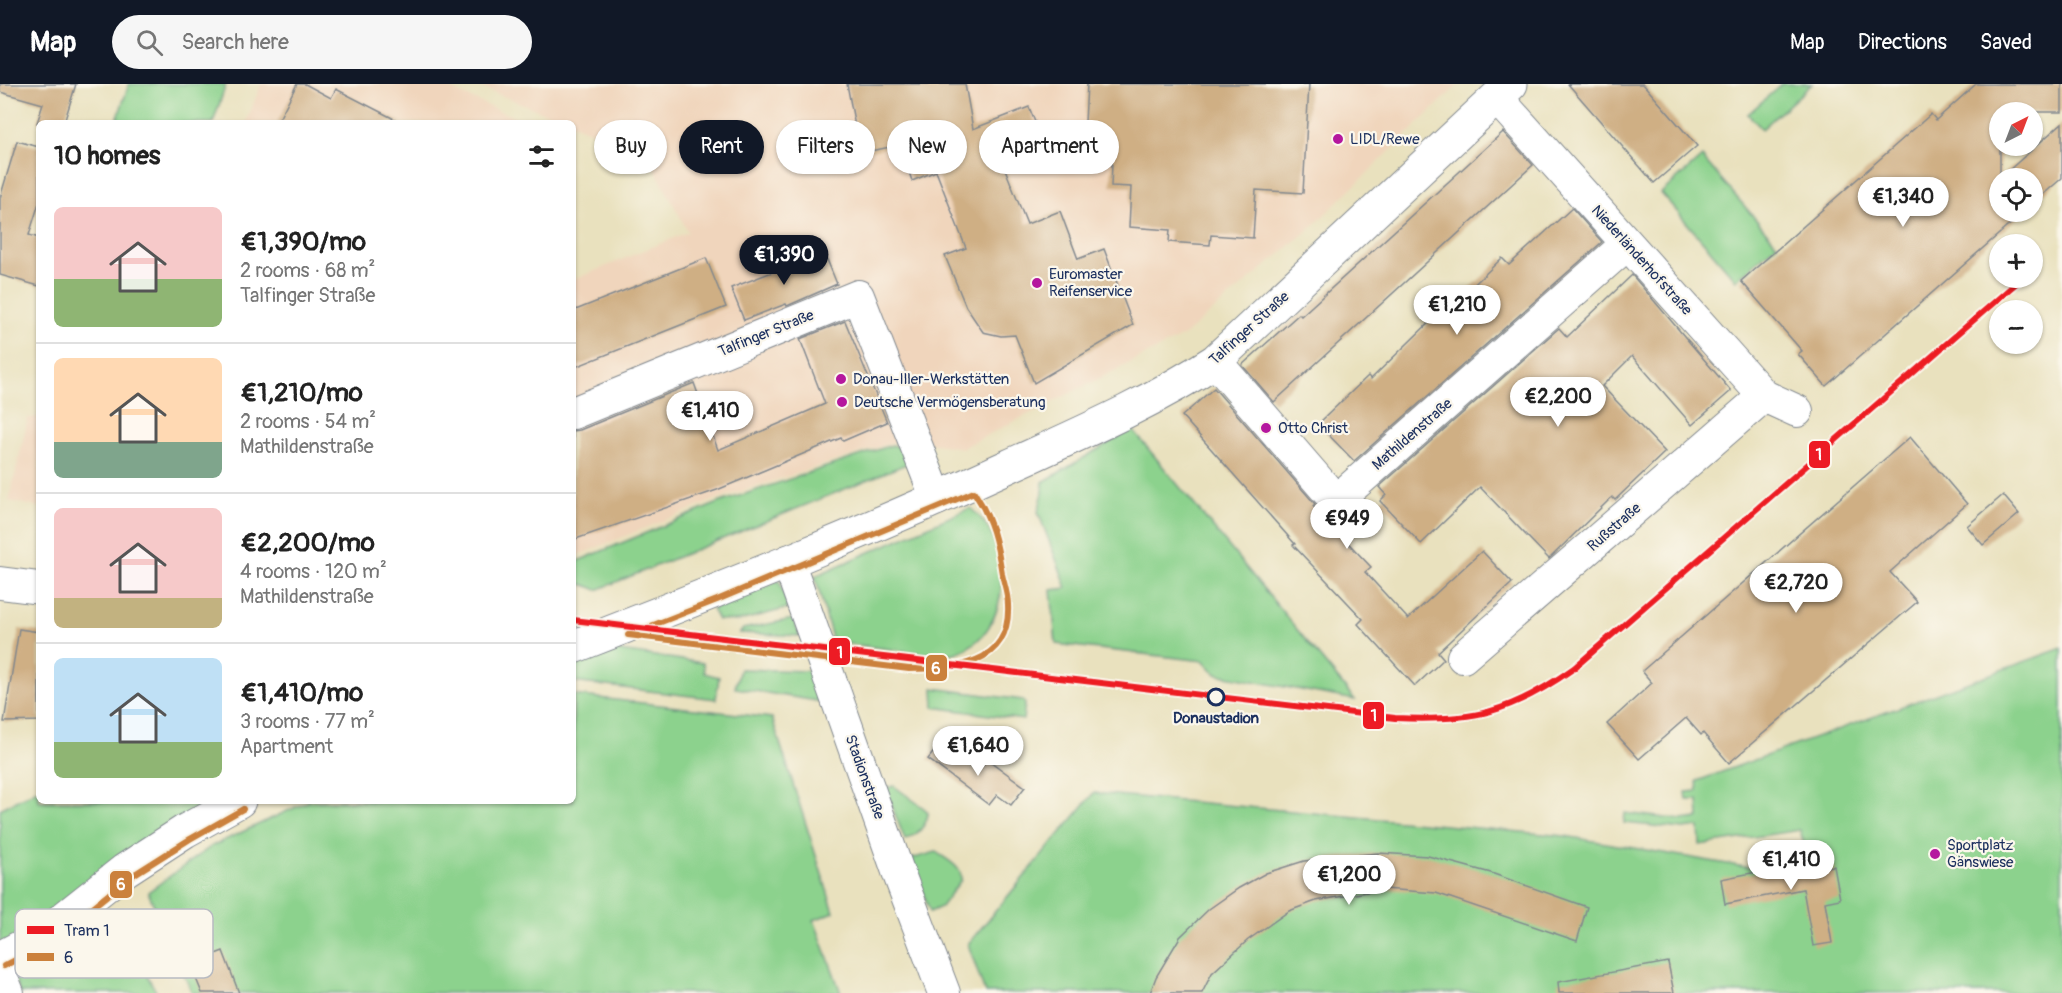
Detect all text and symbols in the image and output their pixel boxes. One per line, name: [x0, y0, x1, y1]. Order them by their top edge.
search box: [112, 15, 532, 69]
text: Map: [30, 25, 76, 60]
icon: search: [133, 26, 166, 59]
text: Search here: [181, 28, 289, 56]
text: Map: [1790, 29, 1825, 56]
text: Directions: [1858, 29, 1947, 56]
text: Saved: [1980, 29, 2032, 56]
north arrow: [1989, 102, 2043, 156]
map controls: [1989, 102, 2043, 354]
chip: Buy: [594, 120, 667, 174]
chip: Rent: [679, 120, 764, 174]
chip: Filters: [776, 120, 875, 174]
chip: New: [887, 120, 967, 174]
chip: Apartment: [979, 120, 1119, 174]
place label: LIDL/Rewe: [1350, 130, 1420, 149]
marker: LIDL/Rewe: [1331, 132, 1345, 146]
text: 10 homes: [54, 140, 160, 172]
icon: filters: [525, 140, 558, 173]
button: locate: [1989, 168, 2043, 222]
pin: €1,340: [1854, 177, 1952, 228]
text: €1,340: [1872, 184, 1934, 209]
street label: Niederländerhofstraße: [1587, 201, 1697, 320]
text: €1,390/mo: [240, 226, 366, 258]
icon: home: [102, 231, 174, 303]
button: +: [1989, 234, 2043, 288]
pin: €1,390: [735, 235, 833, 286]
text: €1,390: [753, 242, 815, 267]
text: 2 rooms · 68 m²: [240, 258, 375, 283]
place label: Euromaster Reifenservice: [1049, 265, 1133, 301]
marker: Euromaster Reifenservice: [1030, 276, 1044, 290]
text: Talfinger Straße: [240, 283, 375, 308]
pin: €1,210: [1408, 285, 1506, 336]
street label: Talfinger Straße: [1205, 287, 1294, 369]
text: €1,210: [1428, 292, 1486, 317]
button: −: [1989, 300, 2043, 354]
street label: Talfinger Straße: [716, 305, 817, 361]
place label: Donau-Iller-Werkstätten: [853, 370, 1009, 389]
marker: Donau-Iller-Werkstätten: [834, 372, 848, 386]
text: €1,210/mo: [240, 377, 363, 409]
pin: €2,200: [1509, 377, 1607, 428]
icon: home: [102, 382, 174, 454]
text: €2,200: [1524, 384, 1592, 409]
pin: €1,410: [661, 391, 759, 442]
place label: Deutsche Vermögensberatung: [854, 393, 1045, 412]
street label: Mathildenstraße: [1368, 394, 1457, 474]
marker: Deutsche Vermögensberatung: [835, 395, 849, 409]
text: €1,410: [680, 398, 740, 423]
text: 2 rooms · 54 m²: [240, 409, 376, 434]
place label: Otto Christ: [1278, 419, 1349, 438]
marker: Otto Christ: [1259, 421, 1273, 435]
text: Mathildenstraße: [240, 434, 374, 459]
line badge: 1: [1808, 440, 1831, 469]
text: 1: [1816, 445, 1822, 465]
street label: Rußstraße: [1584, 498, 1646, 556]
pin: €949: [1311, 499, 1383, 550]
text: €949: [1324, 506, 1370, 531]
text: €2,200/mo: [240, 527, 375, 559]
icon: home: [102, 532, 174, 604]
text: 4 rooms · 120 m²: [240, 559, 387, 584]
pin: €2,720: [1747, 563, 1845, 614]
text: €2,720: [1764, 570, 1828, 595]
text: Mathildenstraße: [240, 584, 374, 609]
line badge: 1: [828, 637, 851, 666]
text: 1: [837, 643, 843, 663]
line badge: 6: [925, 654, 948, 682]
text: 6: [931, 659, 941, 679]
text: €1,410/mo: [240, 677, 363, 709]
icon: home: [102, 682, 174, 754]
marker: Donaustadion: [1207, 688, 1225, 706]
line badge: 1: [1362, 701, 1385, 730]
text: 1: [1371, 706, 1377, 726]
text: 3 rooms · 77 m²: [240, 709, 375, 734]
place label: Donaustadion: [1173, 709, 1260, 728]
pin: €1,640: [929, 726, 1027, 777]
street label: Stadionstraße: [840, 732, 889, 823]
text: €1,640: [947, 733, 1010, 758]
text: Apartment: [240, 734, 333, 759]
place label: Sportplatz Gänswiese: [1947, 836, 2014, 872]
pin: €1,410: [1742, 840, 1840, 891]
text: €1,410: [1761, 847, 1821, 872]
marker: Sportplatz Gänswiese: [1928, 847, 1942, 861]
pin: €1,200: [1300, 855, 1398, 906]
text: €1,200: [1317, 862, 1381, 887]
line badge: 6: [109, 870, 133, 899]
text: 6: [116, 875, 126, 895]
legend: [15, 909, 213, 978]
text: Tram 1: [64, 921, 110, 941]
text: 6: [64, 948, 73, 968]

